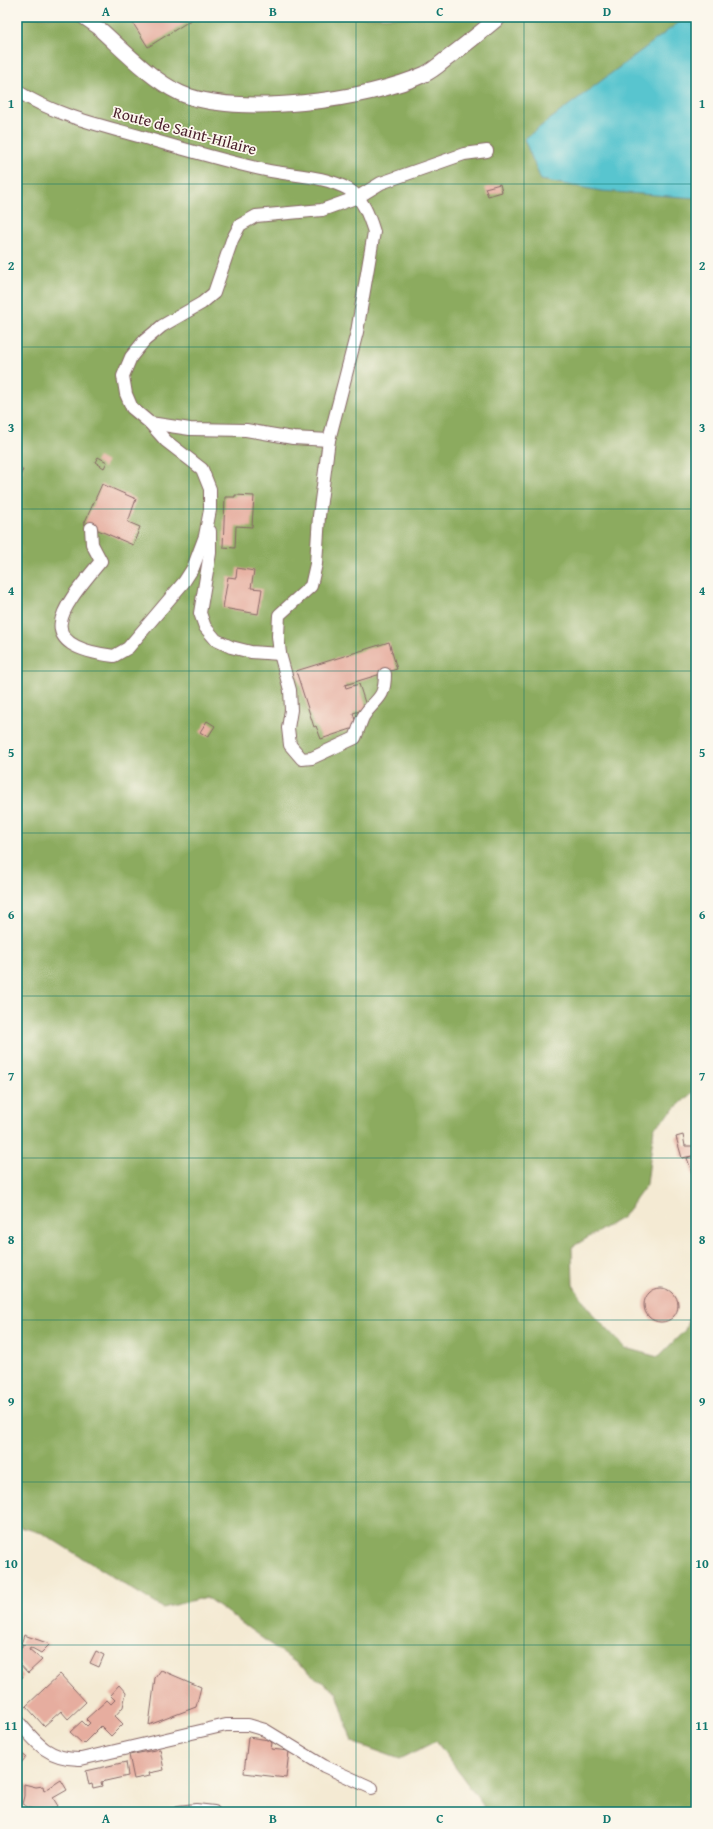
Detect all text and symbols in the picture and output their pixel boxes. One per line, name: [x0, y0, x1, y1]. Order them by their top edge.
text: A: [102, 2, 111, 21]
text: B: [269, 2, 277, 21]
text: C: [436, 2, 444, 21]
text: D: [603, 2, 611, 21]
text: 1: [8, 94, 14, 113]
text: 1: [699, 94, 705, 113]
street label: Route de Saint-Hilaire: [111, 99, 259, 161]
text: 2: [8, 256, 15, 275]
text: 2: [699, 256, 706, 275]
text: 3: [8, 418, 14, 437]
text: 3: [699, 418, 705, 437]
text: 4: [8, 581, 15, 600]
text: 4: [699, 581, 706, 600]
text: 5: [8, 743, 15, 762]
text: 5: [699, 743, 706, 762]
text: 6: [8, 905, 15, 924]
text: 6: [699, 905, 706, 924]
text: 7: [8, 1067, 15, 1086]
text: 7: [699, 1067, 706, 1086]
text: 8: [8, 1230, 15, 1249]
text: 8: [699, 1230, 706, 1249]
text: 9: [8, 1392, 15, 1411]
text: 9: [699, 1392, 706, 1411]
text: 10: [4, 1554, 18, 1573]
text: 10: [695, 1554, 709, 1573]
text: 11: [4, 1716, 18, 1735]
text: 11: [695, 1716, 709, 1735]
text: A: [102, 1809, 111, 1828]
text: B: [269, 1809, 277, 1828]
text: C: [436, 1809, 444, 1828]
text: D: [603, 1809, 611, 1828]

